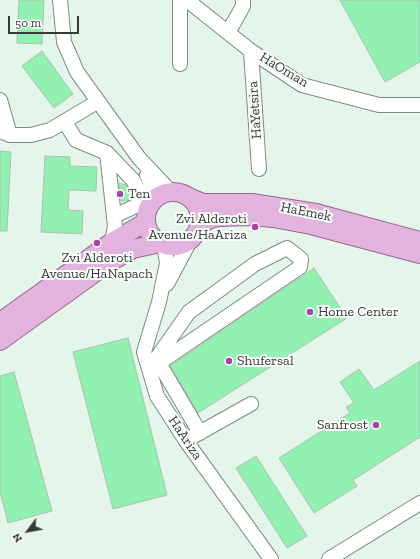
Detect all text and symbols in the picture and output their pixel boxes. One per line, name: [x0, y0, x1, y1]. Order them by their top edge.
scale bar: [10, 8, 81, 34]
text: 50 m: [15, 16, 41, 30]
street label: HaOman: [257, 49, 311, 91]
street label: HaYetsira: [245, 80, 265, 140]
place label: Ten: [128, 186, 150, 202]
marker: Ten: [115, 189, 125, 199]
street label: HaEmek: [279, 199, 333, 225]
place label: Zvi Alderoti Avenue/HaAriza: [149, 211, 247, 244]
marker: Zvi Alderoti Avenue/HaAriza: [250, 222, 260, 232]
marker: Zvi Alderoti Avenue/HaNapach: [92, 238, 102, 248]
place label: Zvi Alderoti Avenue/HaNapach: [41, 250, 153, 282]
place label: Home Center: [318, 304, 399, 320]
marker: Home Center: [305, 307, 315, 317]
place label: Shufersal: [237, 353, 294, 369]
marker: Shufersal: [224, 356, 234, 366]
street label: HaAriza: [164, 413, 206, 463]
place label: Sanfrost: [317, 417, 368, 433]
marker: Sanfrost: [371, 420, 381, 430]
north arrow: [8, 511, 48, 551]
text: N: [10, 531, 25, 545]

